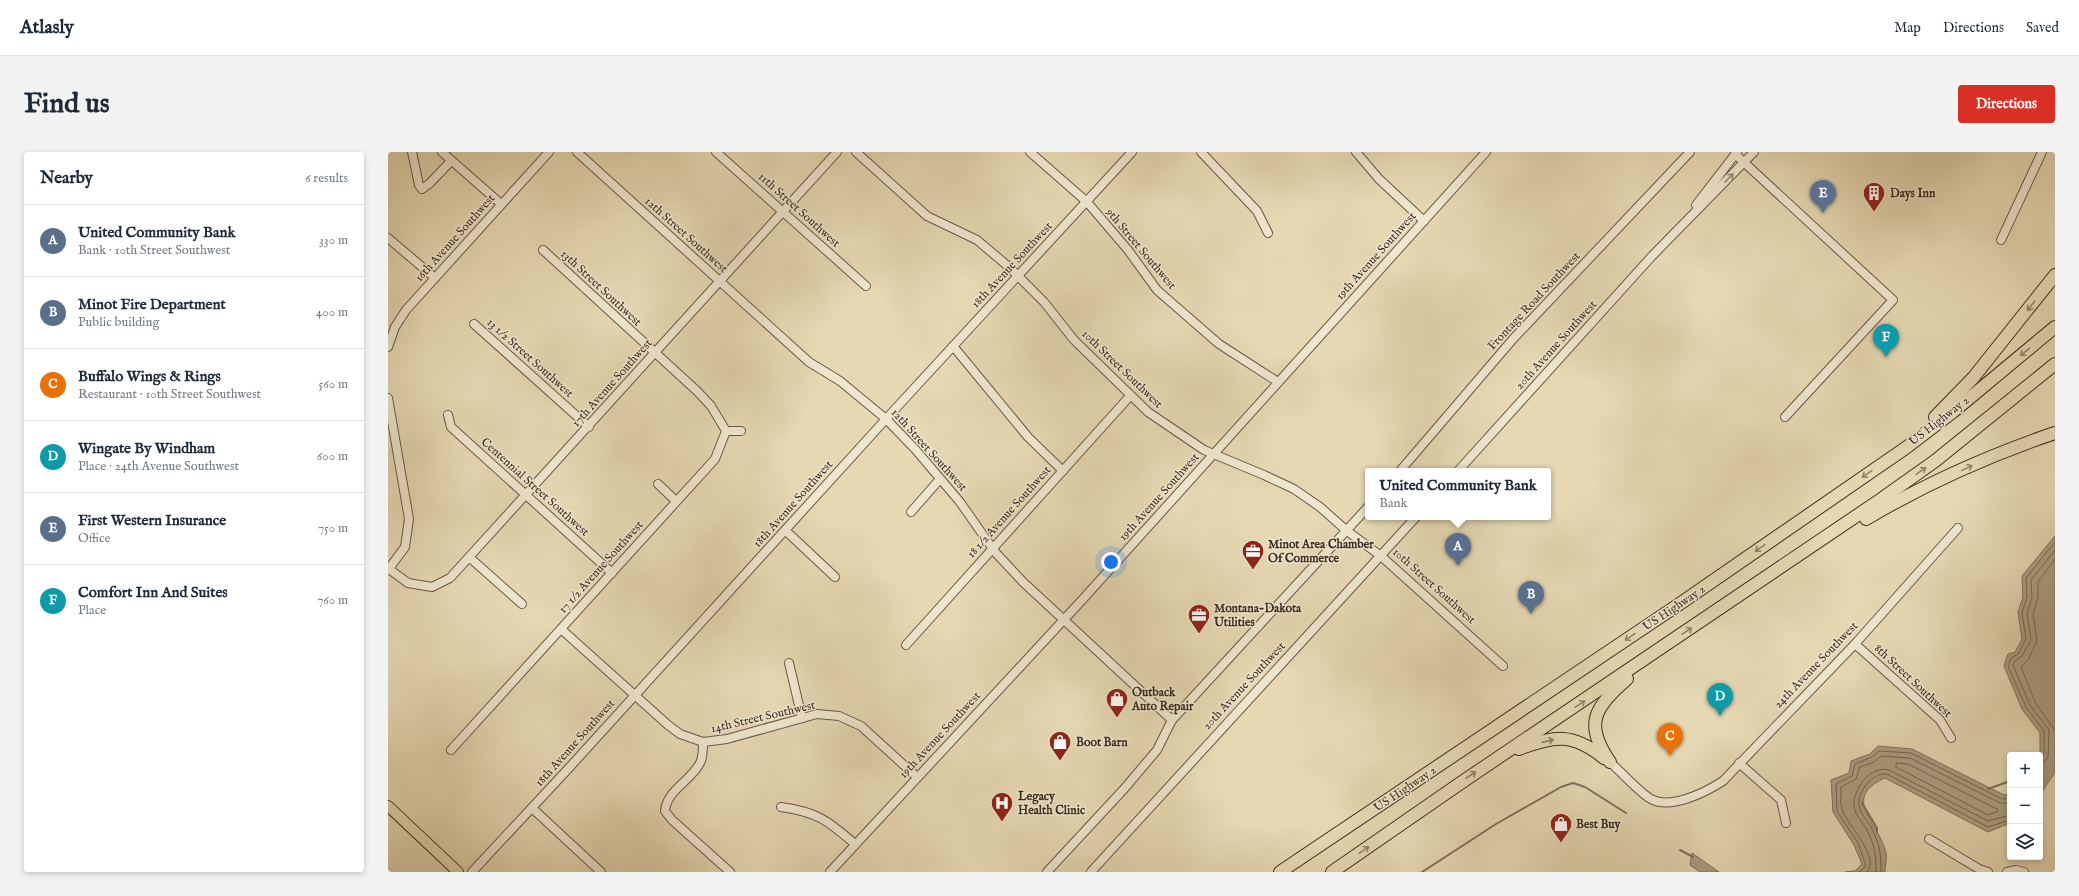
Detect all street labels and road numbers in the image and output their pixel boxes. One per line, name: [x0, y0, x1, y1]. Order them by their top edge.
street label: 11th Street Southwest: [755, 169, 843, 251]
street label: 16th Avenue Southwest: [412, 191, 498, 285]
street label: 12th Street Southwest: [641, 194, 731, 276]
street label: 9th Street Southwest: [1102, 205, 1179, 293]
street label: 19th Avenue Southwest: [1333, 209, 1419, 303]
street label: 18th Avenue Southwest: [968, 219, 1056, 311]
street label: 13th Street Southwest: [557, 247, 645, 329]
street label: Frontage Road Southwest: [1484, 249, 1584, 353]
street label: 20th Avenue Southwest: [1512, 297, 1600, 393]
street label: 13 1/2 Street Southwest: [484, 315, 576, 401]
street label: 10th Street Southwest: [1078, 327, 1166, 411]
street label: 17th Avenue Southwest: [569, 336, 655, 430]
street label: US Highway 2: [1906, 393, 1972, 449]
street label: 12th Street Southwest: [888, 405, 970, 495]
street label: Centennial Street Southwest: [478, 434, 592, 540]
street label: 19th Avenue Southwest: [1116, 450, 1202, 544]
street label: 18th Avenue Southwest: [750, 457, 836, 551]
street label: 18 1/2 Avenue Southwest: [964, 463, 1054, 561]
street label: 17 1/2 Avenue Southwest: [555, 518, 647, 616]
street label: 10th Street Southwest: [1389, 545, 1479, 627]
street label: US Highway 2: [1640, 581, 1708, 634]
street label: 24th Avenue Southwest: [1771, 619, 1861, 711]
street label: 20th Avenue Southwest: [1199, 639, 1289, 733]
street label: 8th Street Southwest: [1871, 641, 1955, 721]
street label: 19th Avenue Southwest: [896, 689, 984, 781]
street label: 18th Avenue Southwest: [532, 696, 618, 790]
street label: 14th Street Southwest: [709, 698, 817, 736]
street label: US Highway 2: [1371, 762, 1439, 815]

